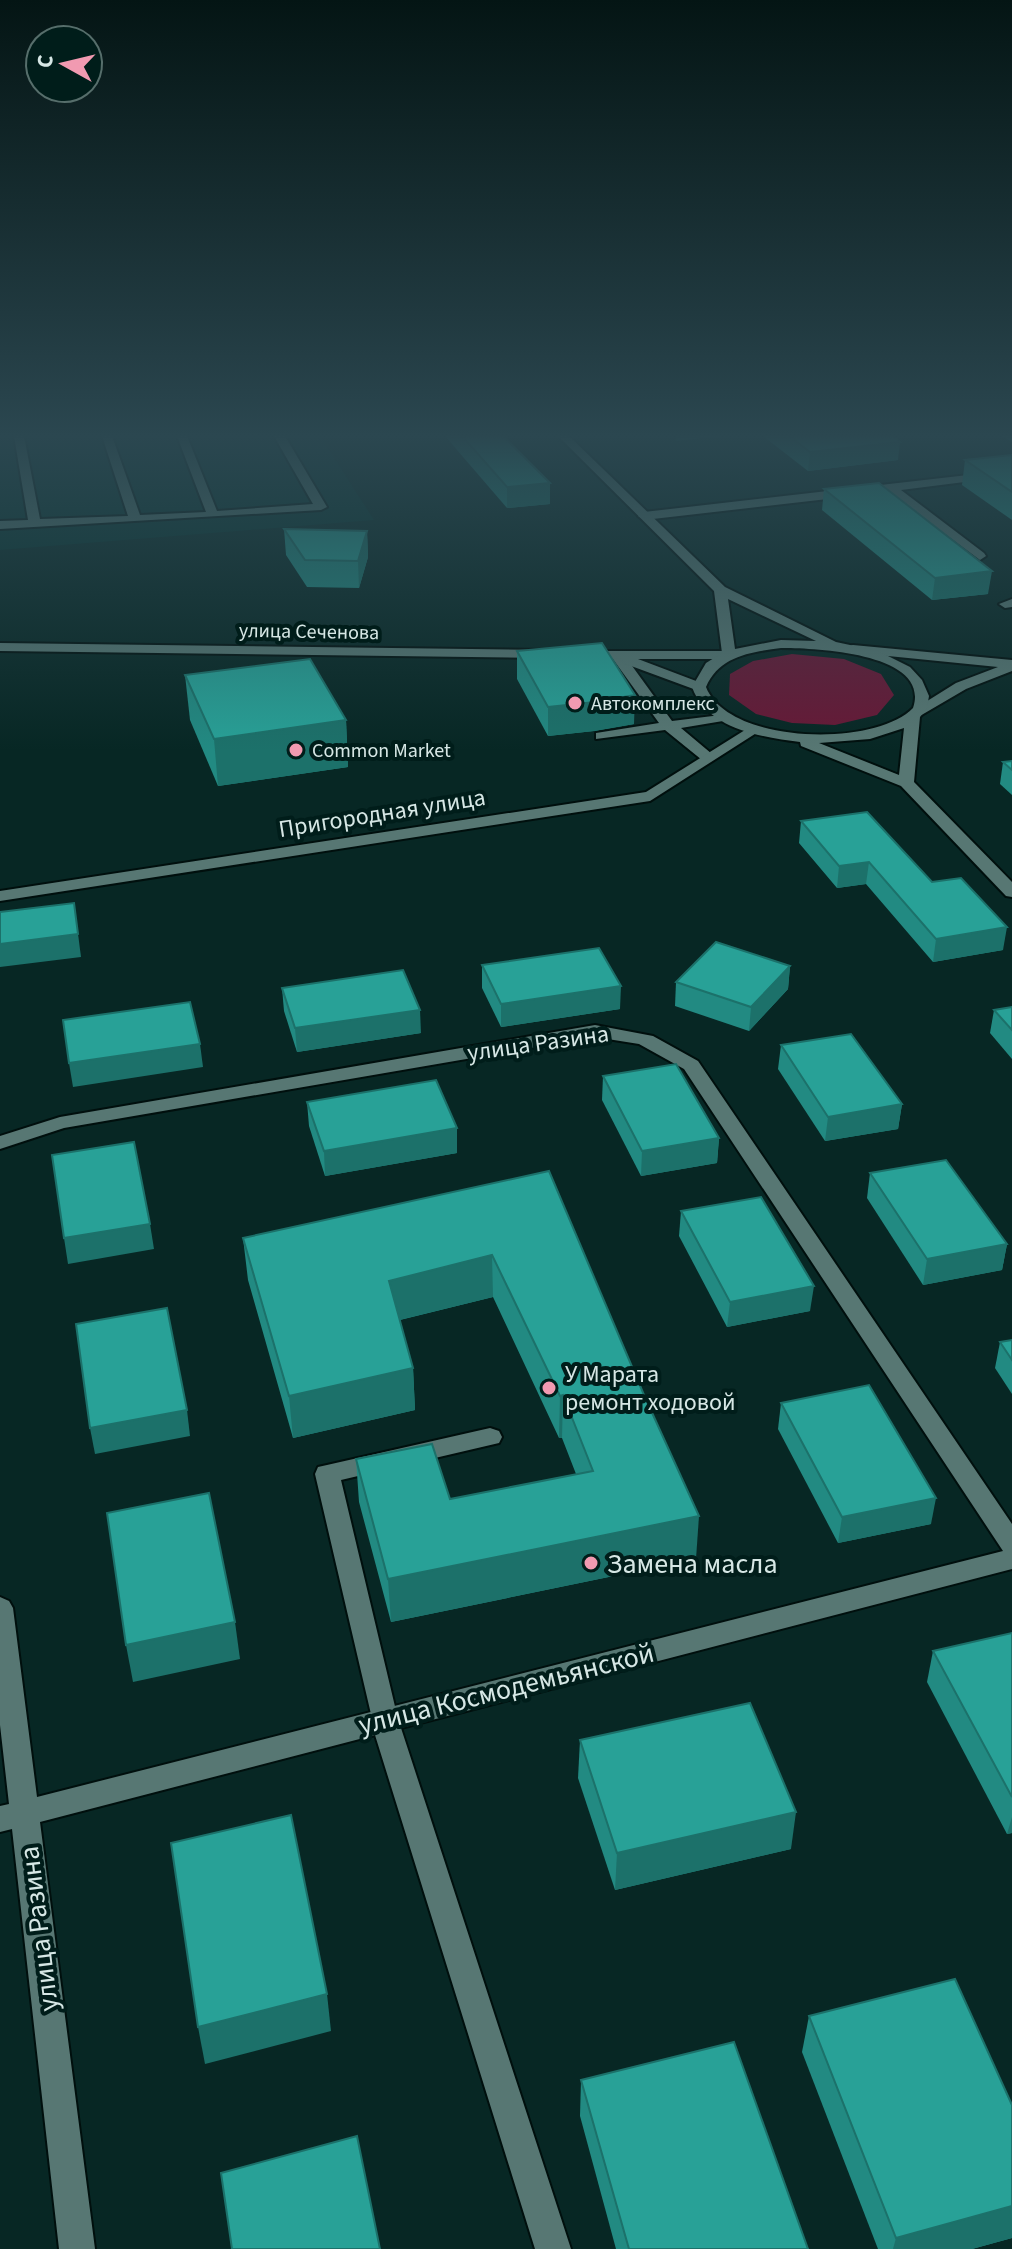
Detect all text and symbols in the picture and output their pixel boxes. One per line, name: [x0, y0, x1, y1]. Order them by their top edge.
north arrow: [24, 24, 104, 104]
text: С: [28, 53, 62, 70]
street label: улица Сеченова: [239, 617, 379, 647]
place label: Автокомплекс: [591, 690, 715, 718]
marker: Автокомплекс: [566, 694, 584, 712]
place label: Common Market: [312, 737, 451, 765]
marker: Common Market: [287, 741, 305, 759]
street label: Пригородная улица: [276, 780, 488, 847]
street label: улица Разина: [465, 1016, 611, 1071]
place label: У Марата ремонт ходовой: [565, 1357, 736, 1420]
marker: У Марата ремонт ходовой: [540, 1379, 558, 1397]
place label: Замена масла: [607, 1544, 778, 1584]
marker: Замена масла: [582, 1554, 600, 1572]
street label: улица Космодемьянской: [354, 1633, 658, 1745]
street label: улица Разина: [9, 1844, 69, 2014]

